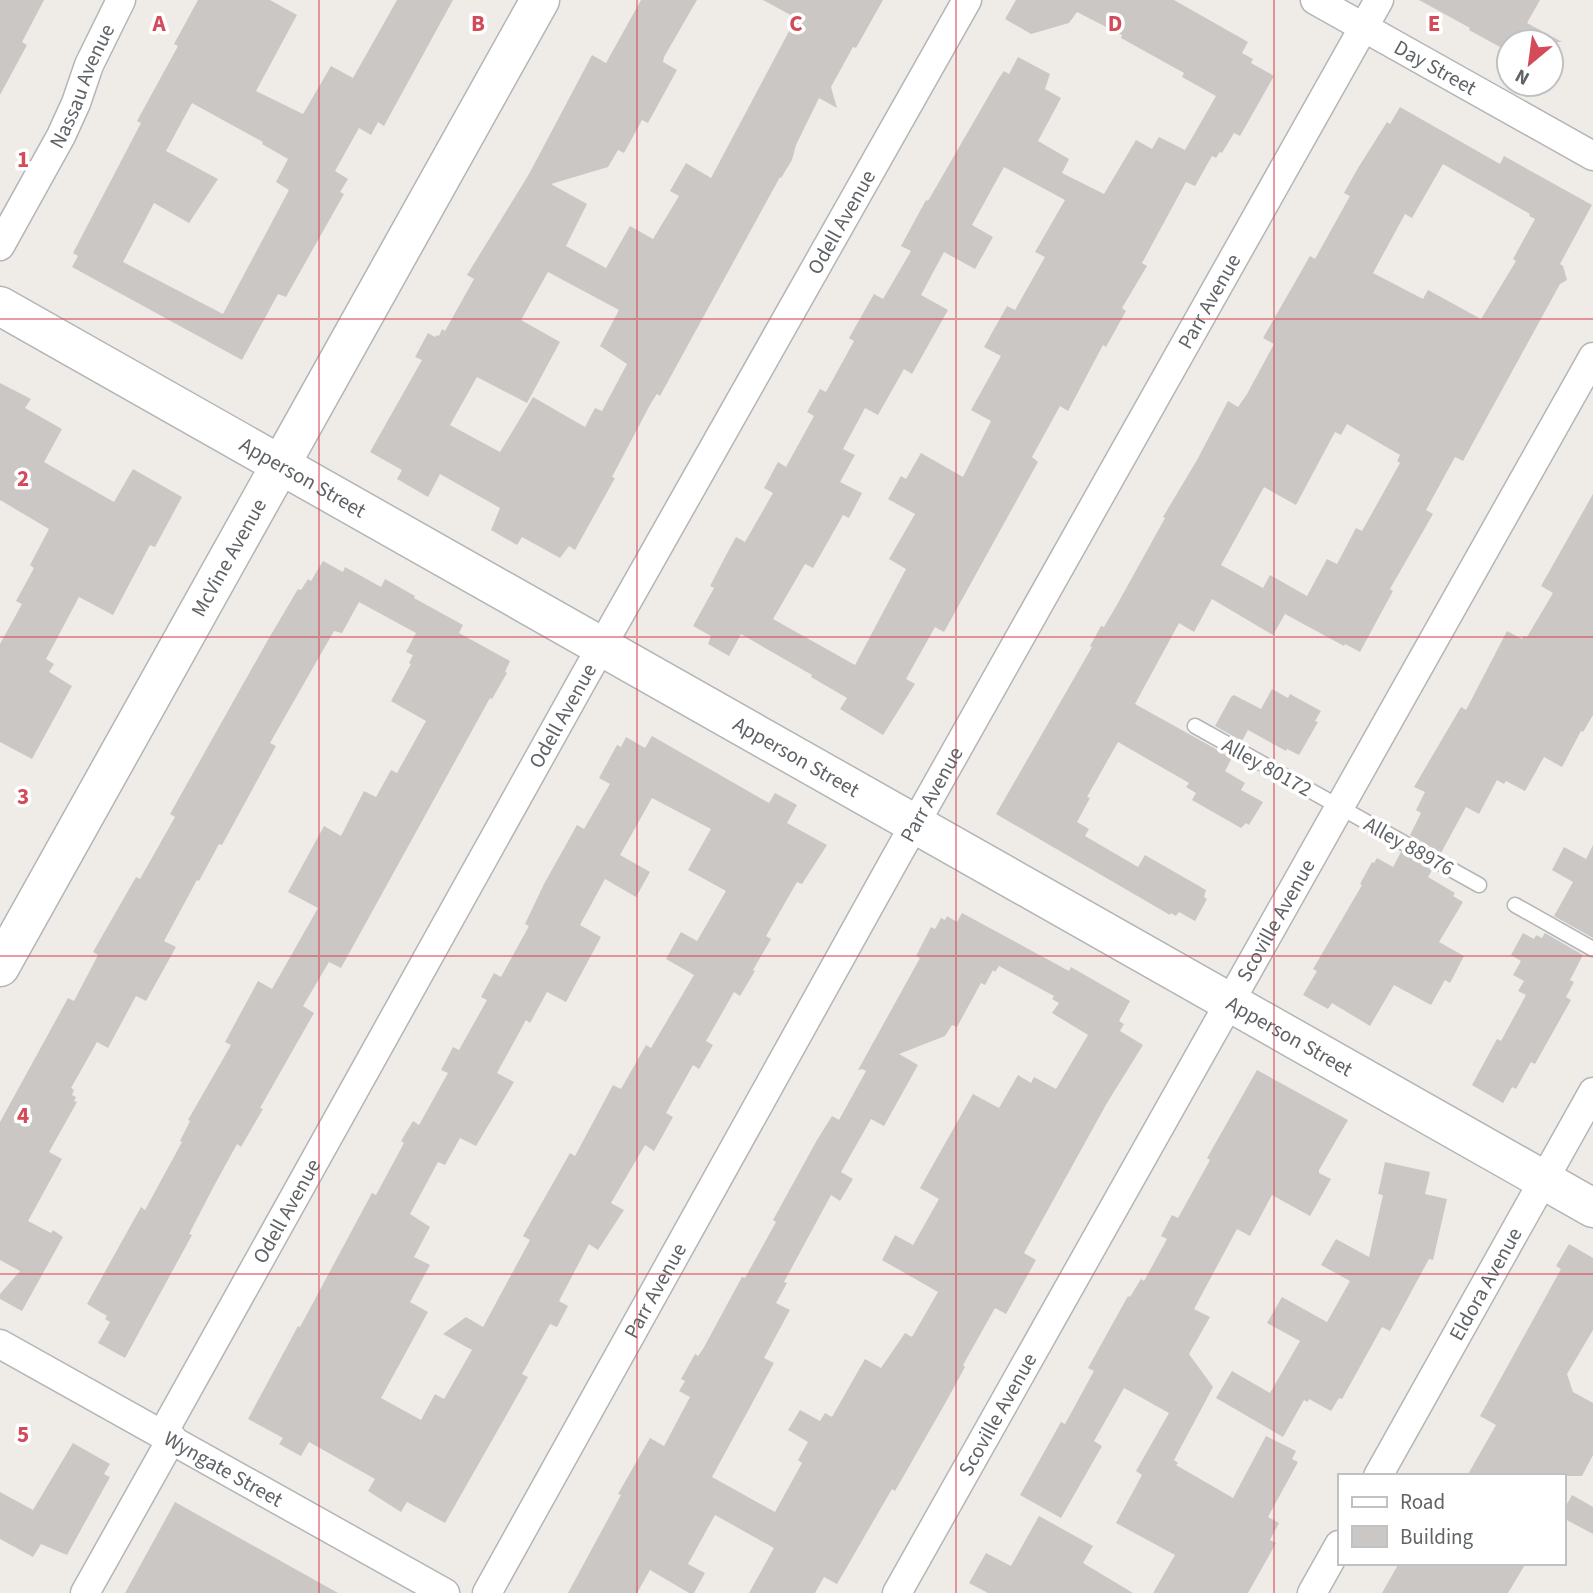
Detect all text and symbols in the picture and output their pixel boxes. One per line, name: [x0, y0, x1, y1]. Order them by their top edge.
text: A: [151, 7, 166, 40]
text: B: [471, 7, 485, 40]
text: C: [789, 7, 803, 40]
text: D: [1108, 7, 1122, 40]
text: E: [1428, 7, 1440, 40]
street label: Nassau Avenue: [42, 19, 122, 154]
north arrow: [1495, 28, 1565, 98]
street label: Day Street: [1389, 32, 1482, 103]
text: N: [1510, 62, 1535, 91]
text: 1: [17, 143, 29, 176]
street label: Odell Avenue: [800, 164, 883, 280]
street label: Parr Avenue: [1170, 248, 1248, 354]
street label: Apperson Street: [234, 430, 372, 525]
text: 2: [17, 462, 29, 495]
street label: McVine Avenue: [184, 493, 274, 622]
street label: Odell Avenue: [521, 658, 604, 774]
street label: Apperson Street: [728, 709, 865, 805]
street label: Alley 80172: [1217, 730, 1317, 804]
street label: Parr Avenue: [893, 741, 970, 848]
text: 3: [17, 780, 29, 813]
street label: Alley 88976: [1359, 809, 1459, 883]
street label: Scoville Avenue: [1229, 853, 1322, 987]
street label: Apperson Street: [1221, 988, 1358, 1084]
text: 4: [17, 1099, 29, 1132]
street label: Odell Avenue: [245, 1153, 328, 1269]
street label: Eldora Avenue: [1442, 1222, 1529, 1346]
street label: Parr Avenue: [616, 1237, 694, 1344]
street label: Scoville Avenue: [951, 1347, 1044, 1481]
text: 5: [17, 1418, 29, 1451]
street label: Wyngate Street: [158, 1424, 289, 1514]
legend: [1338, 1474, 1565, 1565]
text: Road: [1400, 1487, 1445, 1517]
text: Building: [1400, 1522, 1474, 1552]

